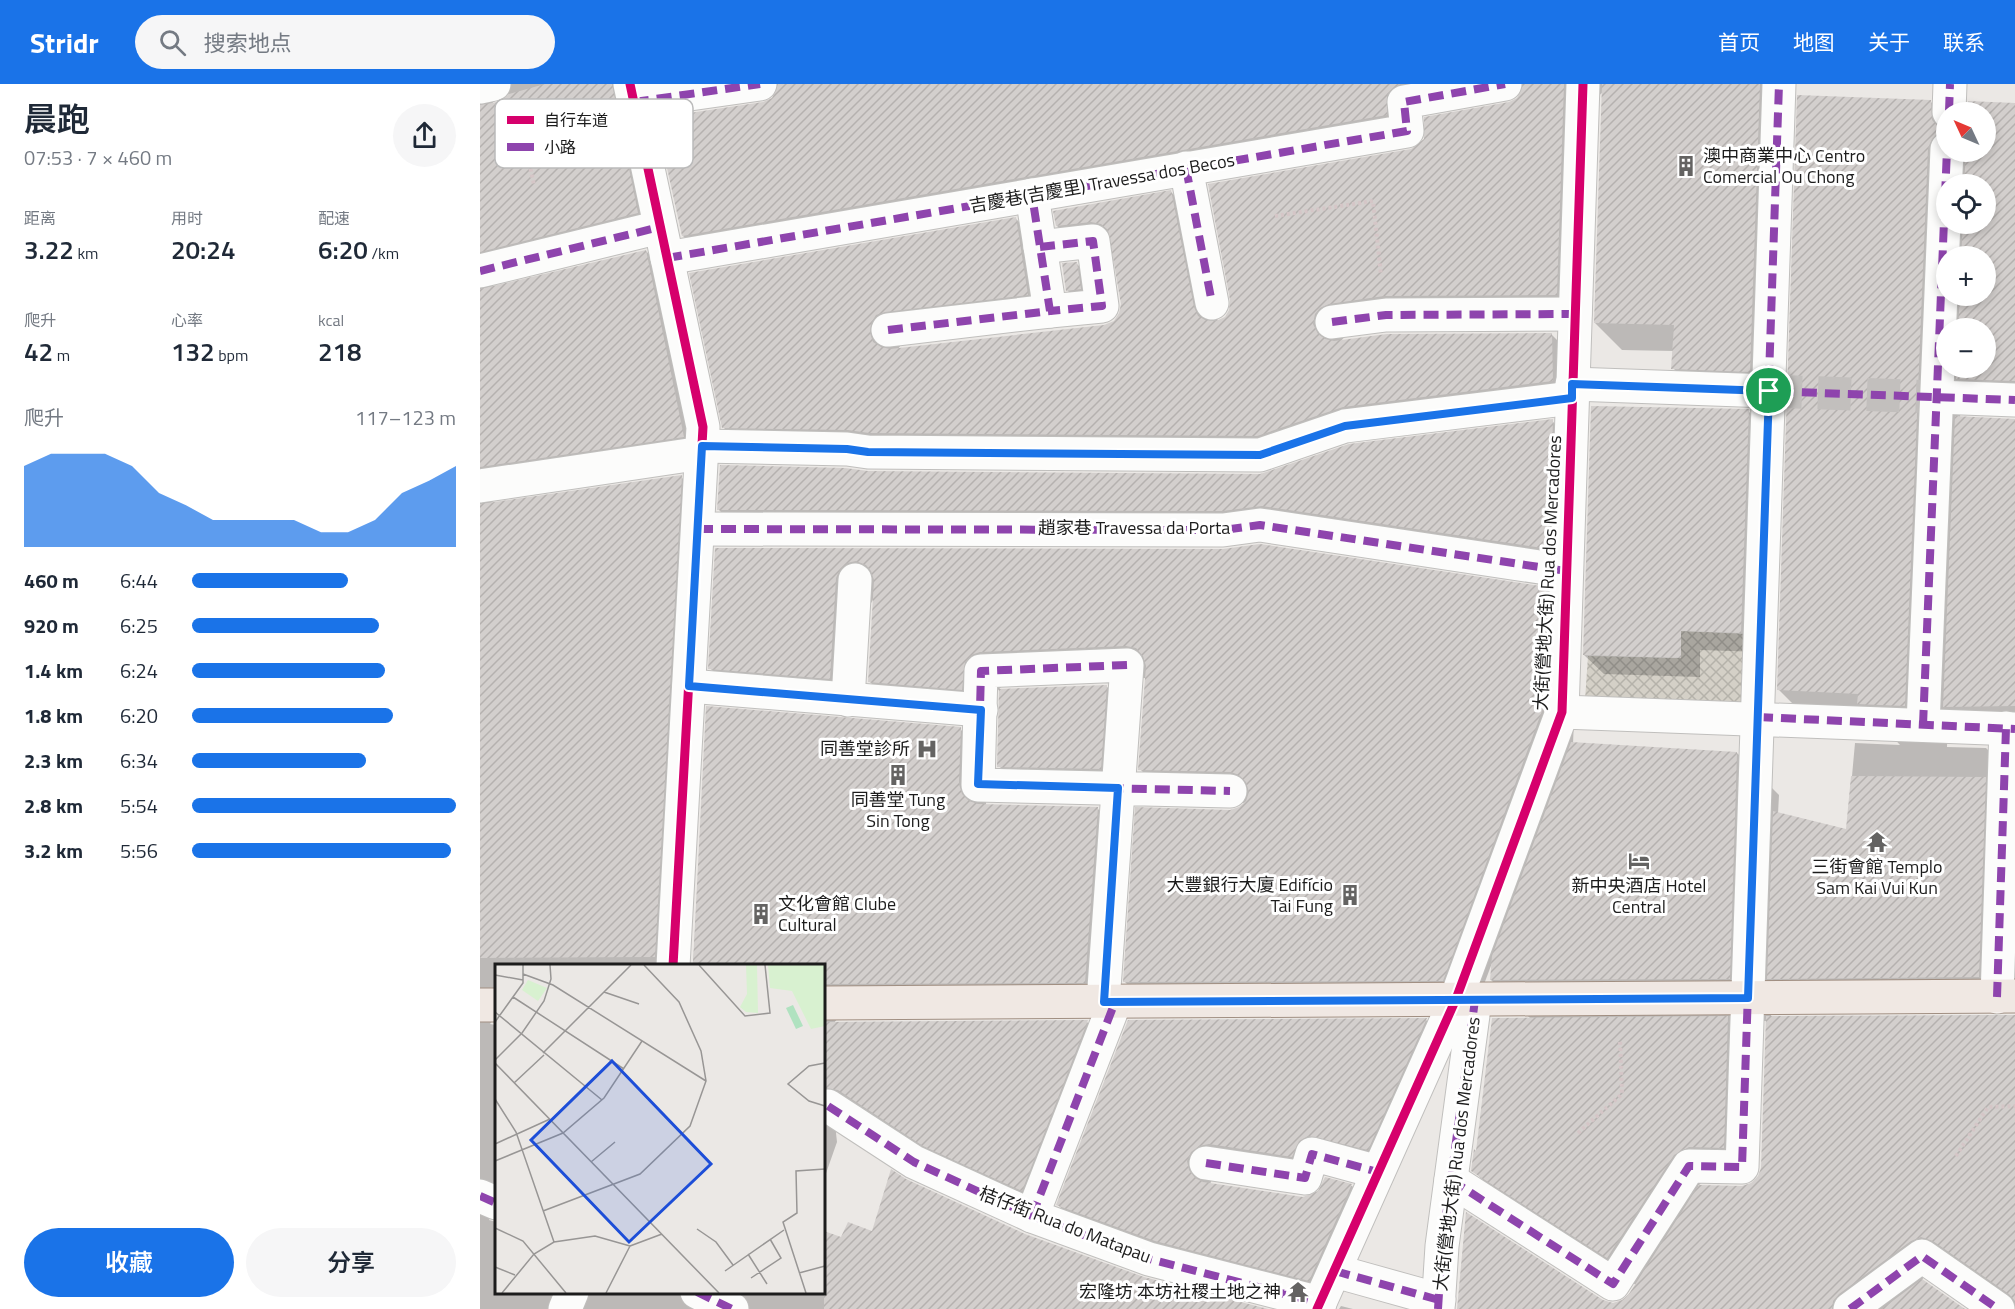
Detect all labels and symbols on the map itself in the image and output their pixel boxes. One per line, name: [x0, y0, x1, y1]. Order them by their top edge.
legend: [495, 99, 693, 168]
north arrow: [1936, 102, 1996, 162]
text: 自行车道: [544, 108, 608, 132]
text: 小路: [544, 135, 576, 159]
place label: 澳中商業中心 Centro Comercial Ou Chong: [1703, 142, 1865, 190]
street label: 吉慶巷(吉慶里) Travessa dos Becos: [967, 146, 1237, 219]
building icon: 澳中商業中心 Centro Comercial Ou Chong: [1674, 154, 1698, 178]
pin: [1743, 365, 1794, 416]
street label: 大街(營地大街) Rua dos Mercadores: [1527, 434, 1568, 711]
street label: 趙家巷 Travessa da Porta: [1038, 514, 1230, 541]
place label: 同善堂診所: [820, 735, 910, 762]
hospital icon: 同善堂診所: [915, 737, 939, 761]
building icon: 同善堂 Tung Sin Tong: [886, 763, 910, 787]
place label: 同善堂 Tung Sin Tong: [851, 786, 945, 834]
temple icon: 三街會館 Templo Sam Kai Vui Kun: [1865, 830, 1889, 854]
hotel icon: 新中央酒店 Hotel Central: [1627, 849, 1651, 873]
place label: 三街會館 Templo Sam Kai Vui Kun: [1811, 853, 1943, 901]
place label: 大豐銀行大廈 Edifício Tai Fung: [1167, 871, 1333, 919]
place label: 新中央酒店 Hotel Central: [1571, 872, 1707, 920]
building icon: 大豐銀行大廈 Edifício Tai Fung: [1338, 883, 1362, 907]
place label: 文化會館 Clube Cultural: [778, 890, 896, 938]
building icon: 文化會館 Clube Cultural: [749, 902, 773, 926]
inset map: [495, 964, 825, 1294]
street label: 大街(營地大街) Rua dos Mercadores: [1426, 1015, 1487, 1293]
street label: 桔仔街 Rua do Matapau: [975, 1179, 1155, 1270]
place label: 宏隆坊 本坊社稷土地之神: [1079, 1278, 1281, 1305]
temple icon: 宏隆坊 本坊社稷土地之神: [1286, 1280, 1310, 1304]

